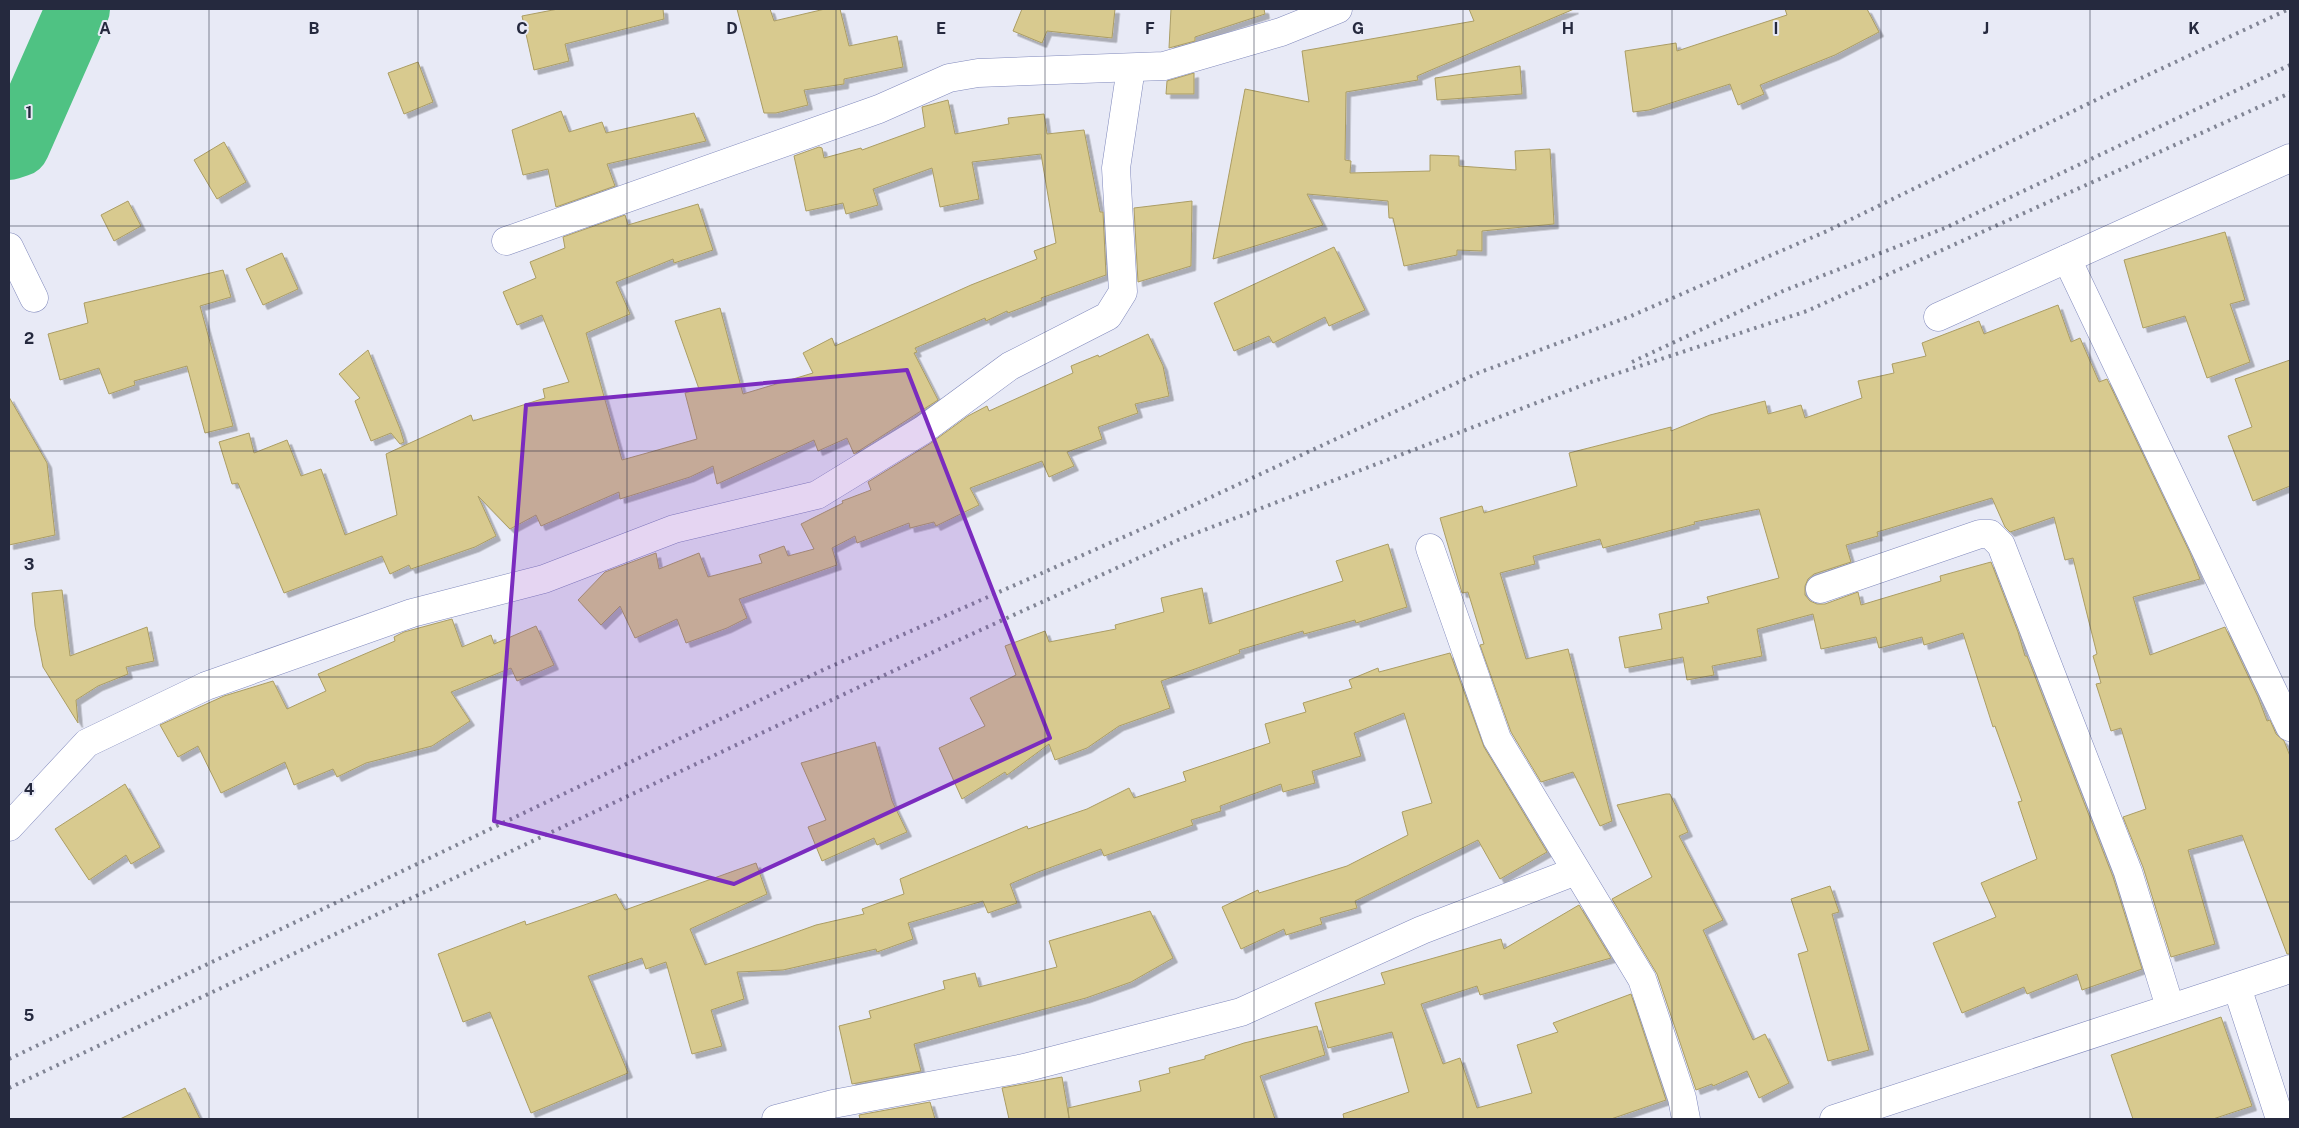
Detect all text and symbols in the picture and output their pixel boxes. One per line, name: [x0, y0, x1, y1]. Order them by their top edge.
text: A: [99, 19, 111, 38]
text: B: [309, 19, 320, 38]
text: C: [516, 19, 528, 38]
text: D: [726, 19, 738, 38]
text: E: [936, 19, 946, 38]
text: F: [1145, 19, 1155, 38]
text: G: [1352, 19, 1364, 38]
text: H: [1562, 19, 1574, 38]
text: I: [1774, 19, 1778, 38]
text: J: [1983, 19, 1989, 38]
text: K: [2188, 19, 2200, 38]
text: 1: [26, 103, 32, 122]
text: 2: [24, 329, 34, 348]
text: 3: [24, 555, 34, 574]
text: 4: [24, 780, 35, 799]
text: 5: [24, 1006, 35, 1025]

